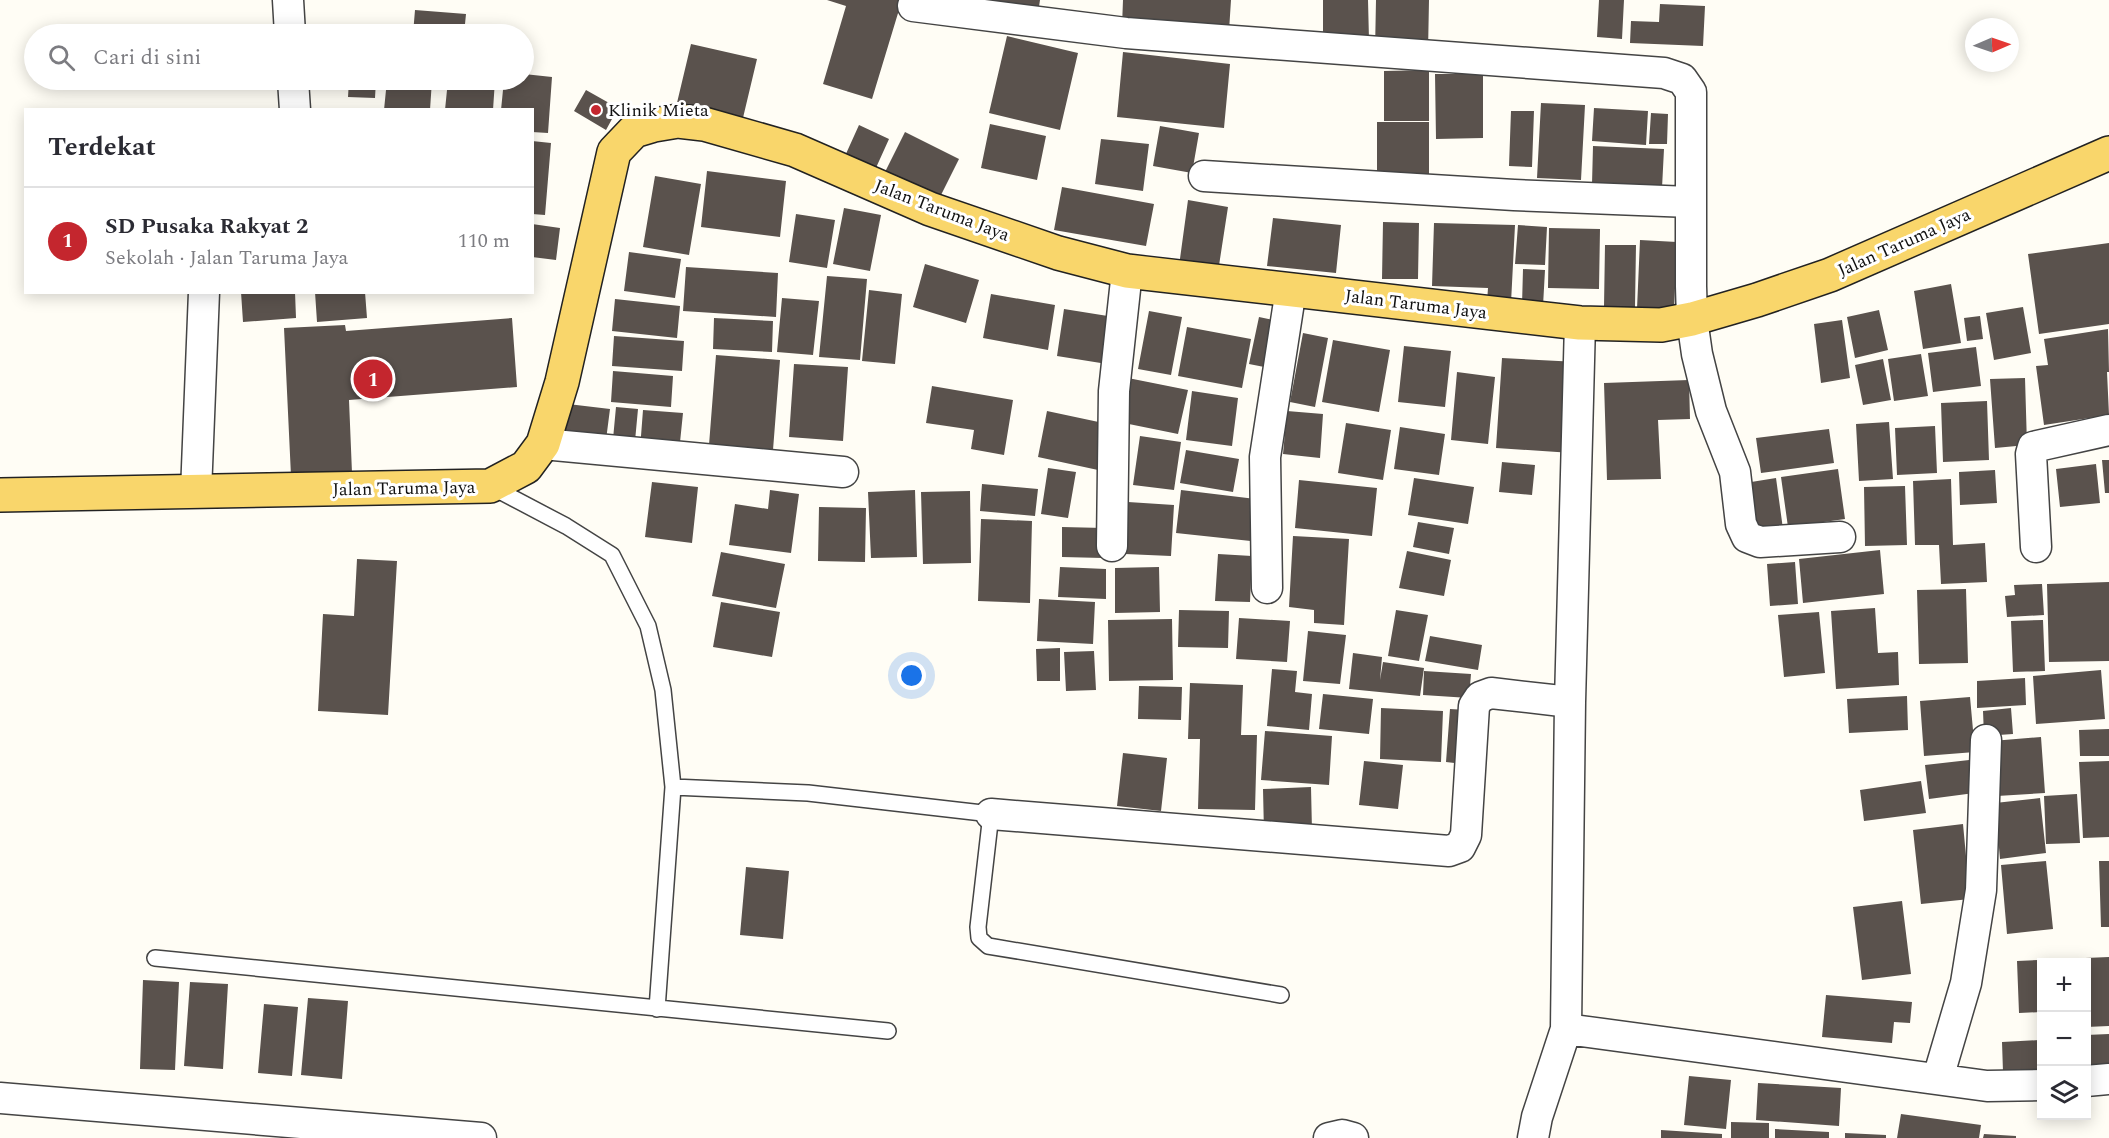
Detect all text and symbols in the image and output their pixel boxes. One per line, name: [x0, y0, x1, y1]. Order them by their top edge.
north arrow: [1965, 18, 2019, 72]
search box: [24, 24, 534, 90]
icon: search: [45, 41, 78, 74]
text: Cari di sini: [93, 41, 202, 74]
place label: Klinik Mieta: [608, 97, 709, 124]
marker: Klinik Mieta: [589, 103, 603, 117]
text: Terdekat: [48, 127, 156, 167]
street label: Jalan Taruma Jaya: [870, 172, 1014, 249]
street label: Jalan Taruma Jaya: [1833, 201, 1975, 284]
text: SD Pusaka Rakyat 2: [105, 210, 308, 243]
text: 1: [62, 226, 73, 256]
text: 110 m: [458, 226, 510, 256]
text: Sekolah · Jalan Taruma Jaya: [105, 243, 348, 273]
street label: Jalan Taruma Jaya: [1343, 282, 1489, 327]
pin: 1: [354, 356, 392, 401]
street label: Jalan Taruma Jaya: [332, 474, 476, 503]
your location: [897, 661, 926, 690]
map controls: [2037, 958, 2091, 1120]
button: +: [2037, 958, 2091, 1012]
button: −: [2037, 1012, 2091, 1066]
button: layers: [2037, 1066, 2091, 1120]

